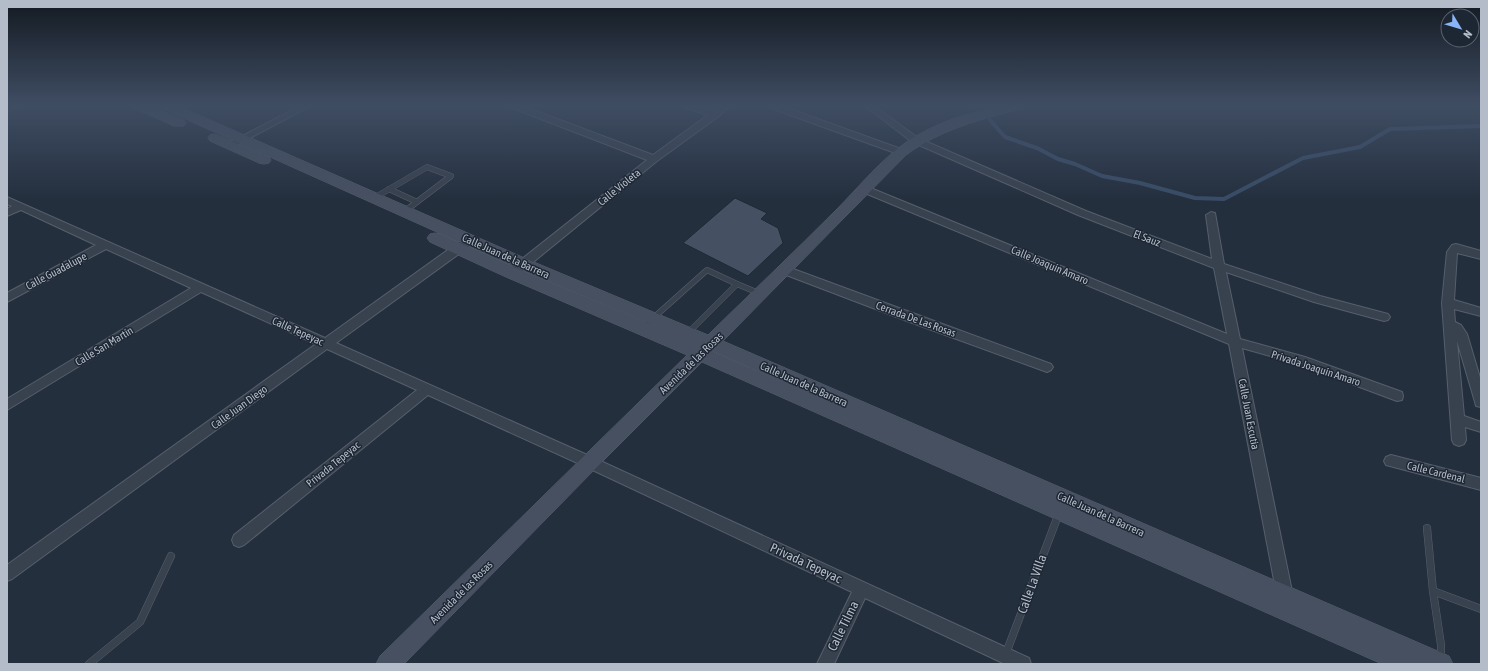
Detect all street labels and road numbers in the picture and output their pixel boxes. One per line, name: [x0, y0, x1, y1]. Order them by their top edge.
street label: Calle Violeta: [595, 166, 643, 208]
street label: El Sauz: [1132, 227, 1162, 249]
street label: Calle Juan de la Barrera: [460, 231, 552, 281]
street label: Calle Joaquín Amaro: [1010, 243, 1090, 287]
street label: Calle Guadalupe: [23, 250, 89, 292]
street label: Cerrada De Las Rosas: [874, 299, 958, 339]
street label: Calle Tepeyac: [270, 314, 326, 348]
street label: Calle San Martín: [73, 324, 135, 368]
street label: Avenida de las Rosas: [657, 330, 725, 396]
street label: Privada Joaquín Amaro: [1270, 348, 1362, 388]
street label: Calle Juan de la Barrera: [758, 359, 850, 409]
street label: Calle Juan Escutia: [1236, 378, 1262, 450]
street label: Calle Juan Diego: [209, 383, 269, 431]
street label: Privada Tepeyac: [304, 438, 363, 489]
street label: Calle Cardenal: [1406, 459, 1466, 485]
street label: Calle Juan de la Barrera: [1055, 489, 1147, 539]
street label: Privada Tepeyac: [768, 540, 844, 586]
street label: Calle La Villa: [1014, 553, 1050, 615]
street label: Avenida de las Rosas: [427, 558, 495, 626]
street label: Calle Tilma: [825, 599, 861, 653]

